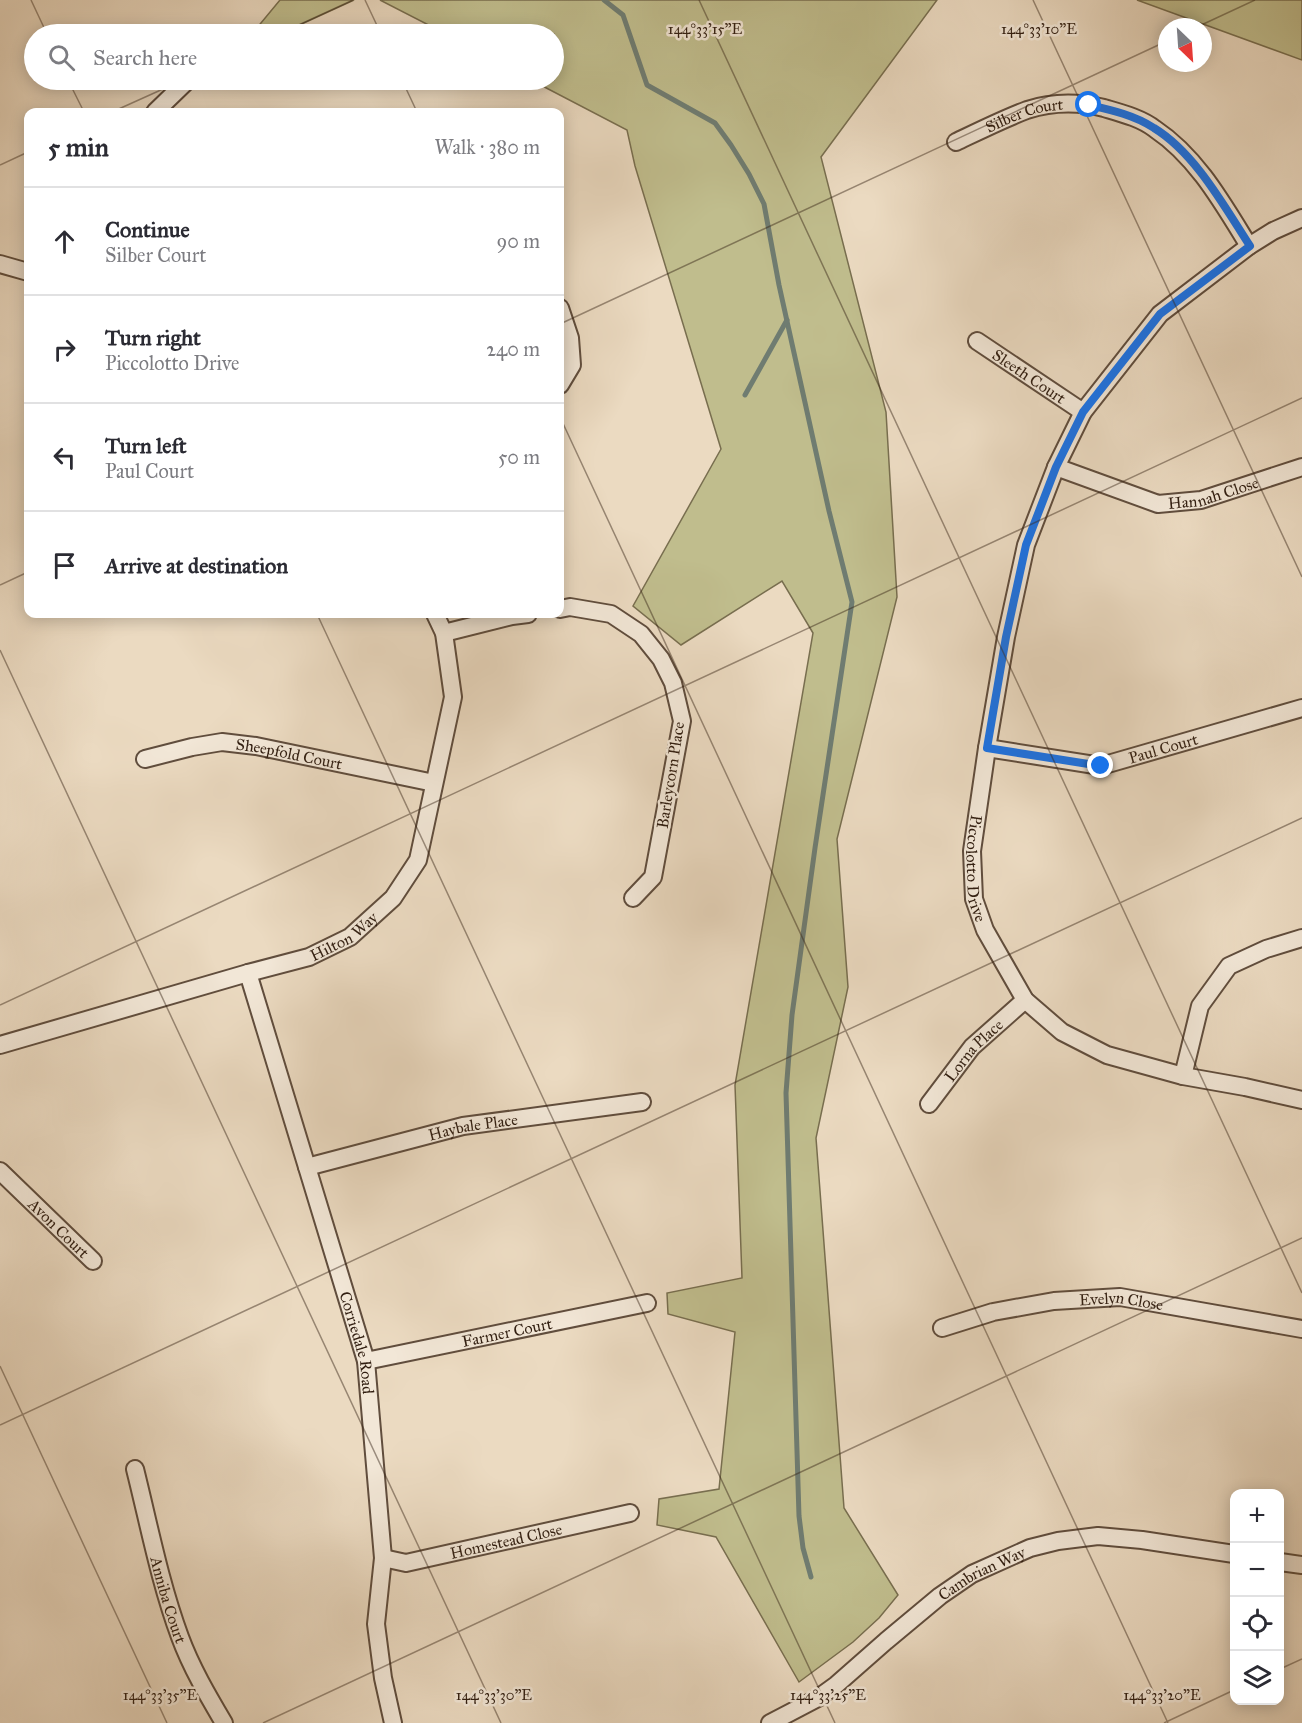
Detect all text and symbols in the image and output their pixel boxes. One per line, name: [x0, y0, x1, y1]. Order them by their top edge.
north arrow: [1158, 18, 1212, 72]
text: 144°33'15"E: [668, 20, 742, 38]
text: 144°33'10"E: [1001, 20, 1077, 38]
search box: [24, 24, 564, 90]
icon: search: [45, 41, 78, 74]
text: Search here: [93, 44, 197, 71]
route start: [1075, 91, 1101, 117]
street label: Silber Court: [982, 95, 1064, 137]
text: 5 min: [48, 131, 109, 163]
text: Walk · 380 m: [434, 135, 540, 159]
text: Continue: [105, 216, 190, 243]
icon: ahead: [48, 225, 81, 258]
text: 90 m: [497, 229, 540, 253]
text: Silber Court: [105, 243, 206, 267]
text: Turn right: [105, 324, 201, 351]
icon: right: [48, 333, 81, 366]
text: 240 m: [486, 337, 540, 361]
street label: Sleeth Court: [989, 345, 1070, 408]
text: Piccolotto Drive: [105, 351, 239, 375]
text: Turn left: [105, 432, 187, 459]
icon: left: [48, 441, 81, 474]
text: 50 m: [498, 445, 540, 469]
text: Paul Court: [105, 459, 194, 483]
street label: Hannah Close: [1167, 473, 1261, 513]
icon: arrive: [48, 549, 81, 582]
text: Arrive at destination: [105, 552, 288, 579]
street label: Barleycorn Place: [653, 720, 688, 830]
street label: Paul Court: [1126, 729, 1200, 768]
street label: Sheepfold Court: [235, 735, 344, 774]
route end: [1087, 752, 1113, 778]
street label: Piccolotto Drive: [962, 814, 990, 925]
street label: Hilton Way: [307, 907, 382, 965]
street label: Lorna Place: [940, 1015, 1007, 1085]
street label: Haybale Place: [426, 1110, 519, 1145]
street label: Avon Court: [23, 1194, 93, 1262]
street label: Evelyn Close: [1079, 1287, 1165, 1315]
street label: Corriedale Road: [335, 1289, 378, 1395]
street label: Farmer Court: [460, 1314, 554, 1351]
map controls: [1230, 1489, 1284, 1705]
button: +: [1230, 1489, 1284, 1543]
street label: Homestead Close: [448, 1519, 564, 1563]
street label: Cambrian Way: [935, 1542, 1029, 1605]
button: −: [1230, 1543, 1284, 1597]
street label: Anniba Court: [146, 1553, 191, 1646]
button: locate: [1230, 1597, 1284, 1651]
button: layers: [1230, 1651, 1284, 1705]
text: 144°33'35"E: [123, 1686, 197, 1704]
text: 144°33'30"E: [456, 1686, 532, 1704]
text: 144°33'25"E: [790, 1686, 866, 1704]
text: 144°33'20"E: [1123, 1686, 1201, 1704]

